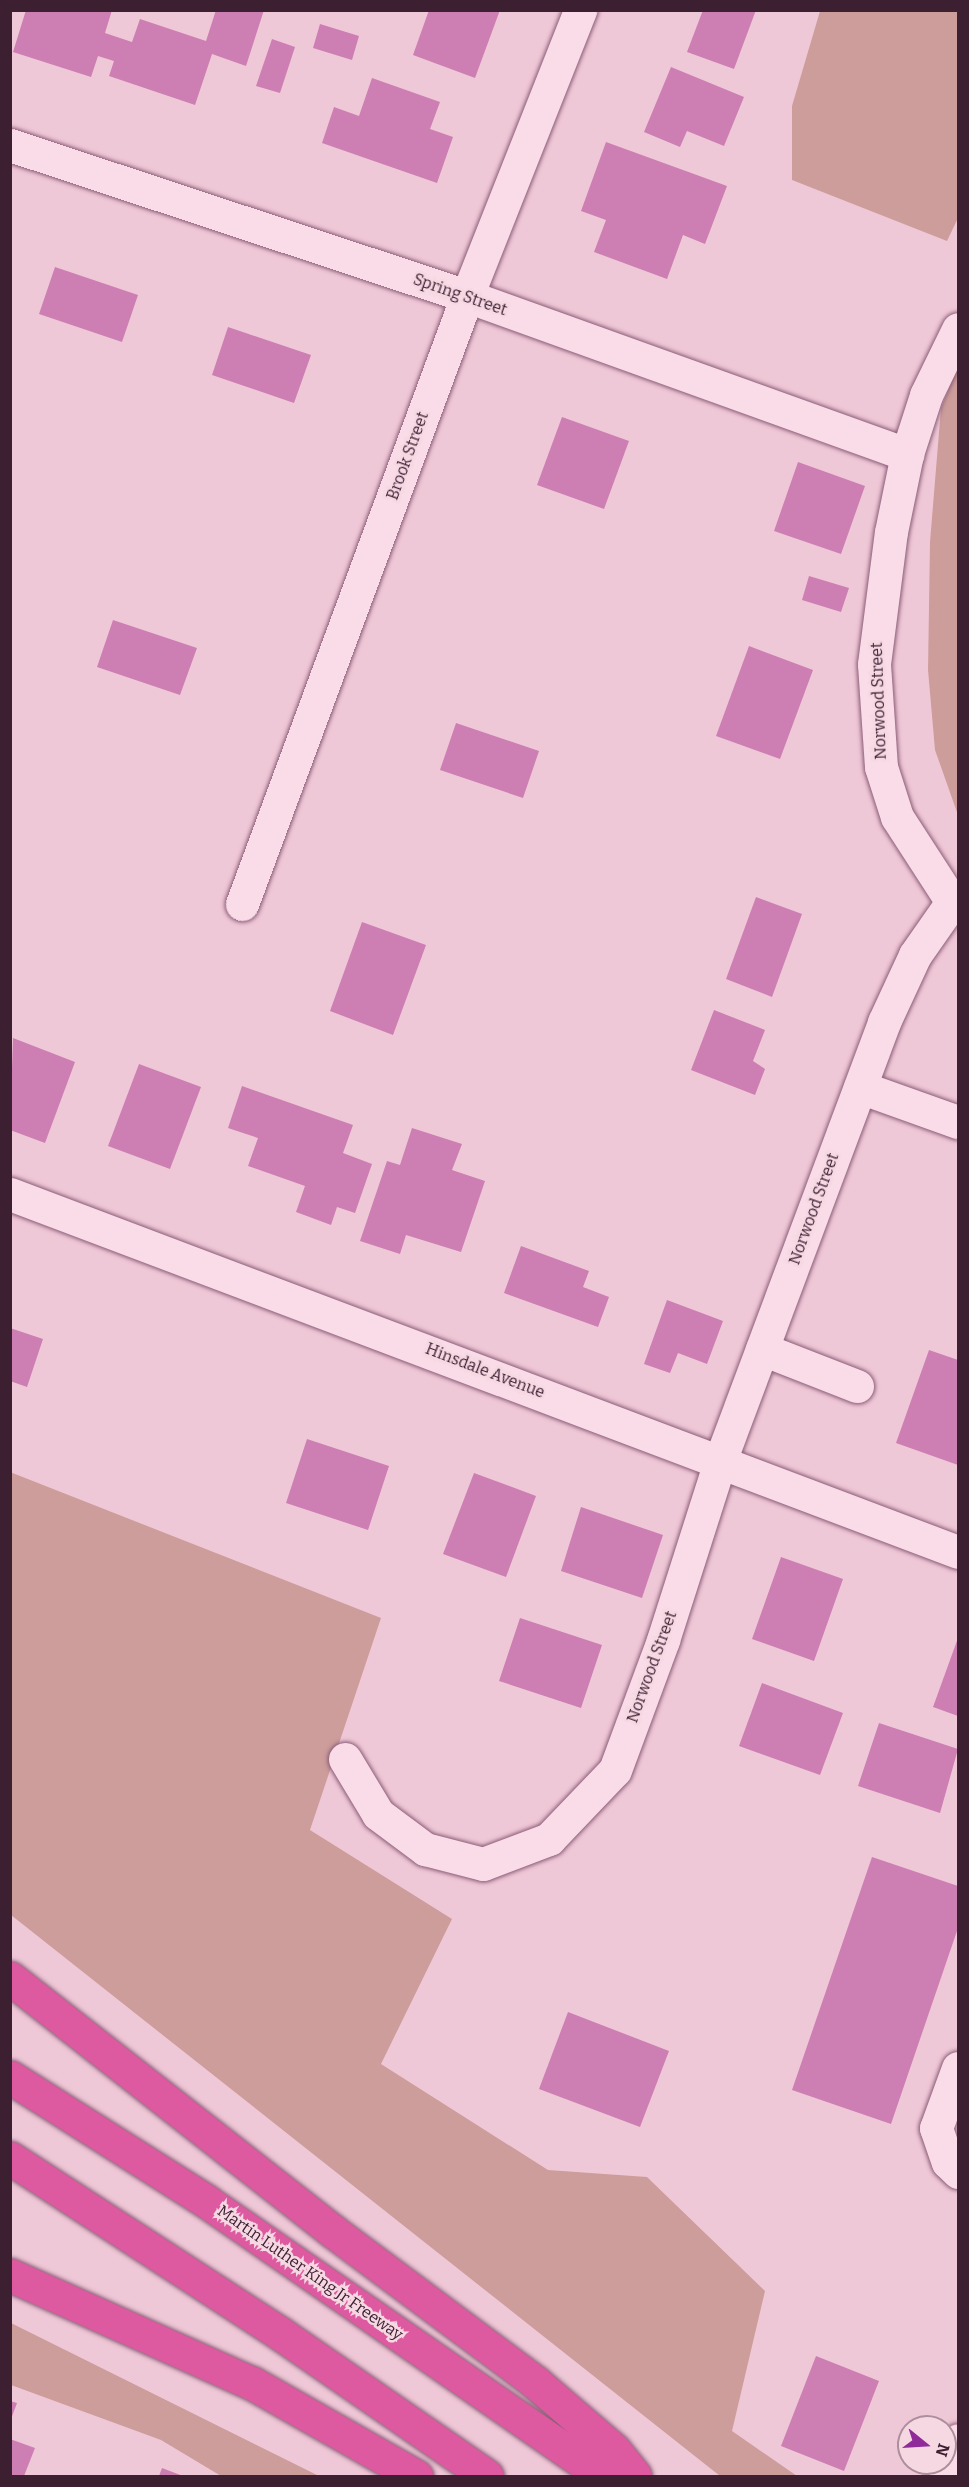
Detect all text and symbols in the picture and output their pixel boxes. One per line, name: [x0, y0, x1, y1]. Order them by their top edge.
street label: Spring Street: [411, 270, 509, 320]
street label: Brook Street: [383, 409, 433, 503]
street label: Norwood Street: [867, 642, 891, 760]
street label: Norwood Street: [785, 1150, 843, 1268]
street label: Hinsdale Avenue: [423, 1339, 547, 1403]
street label: Norwood Street: [623, 1608, 681, 1726]
street label: Martin Luther King Jr Freeway: [213, 2201, 407, 2345]
north arrow: [897, 2415, 957, 2475]
text: N: [932, 2441, 954, 2459]

